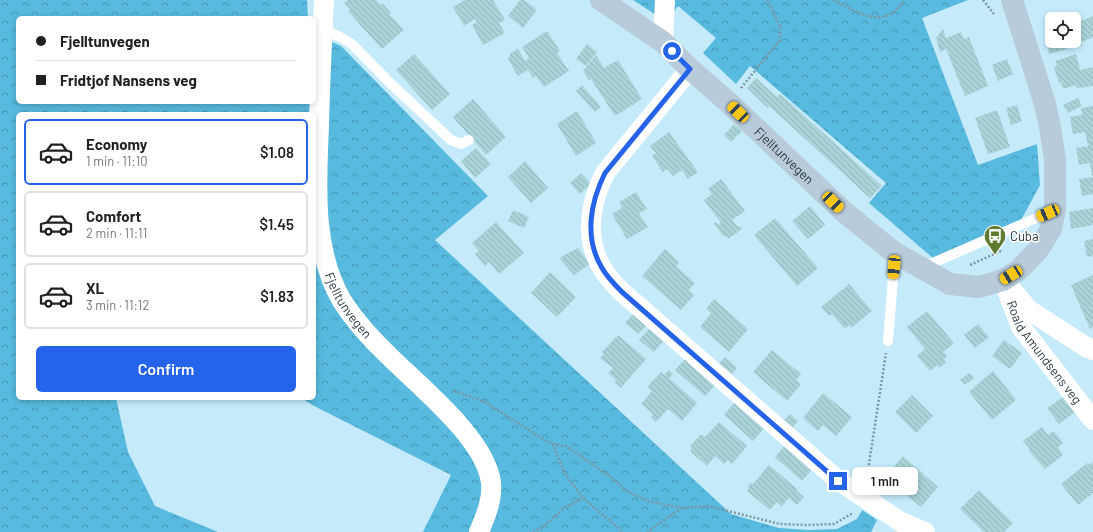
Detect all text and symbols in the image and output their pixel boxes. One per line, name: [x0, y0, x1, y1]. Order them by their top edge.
map controls: [1045, 12, 1081, 48]
button: locate: [1045, 12, 1081, 48]
text: Fjelltunvegen: [60, 32, 150, 50]
route start: [663, 42, 681, 60]
text: Fridtjof Nansens veg: [60, 71, 197, 89]
car: [725, 99, 751, 125]
street label: Fjelltunvegen: [751, 123, 817, 187]
icon: car: [38, 134, 74, 170]
text: Economy: [86, 135, 147, 153]
text: $1.08: [260, 143, 294, 161]
text: 1 min · 11:10: [86, 153, 148, 169]
car: [820, 189, 846, 215]
car: [1035, 203, 1061, 223]
icon: car: [38, 206, 74, 242]
text: Comfort: [86, 207, 141, 225]
text: $1.45: [259, 215, 294, 233]
bus stop icon: Cuba: [982, 223, 1008, 256]
text: 2 min · 11:11: [86, 225, 147, 241]
place label: Cuba: [1010, 228, 1039, 244]
car: [887, 255, 901, 279]
car: [998, 264, 1024, 286]
street label: Fjelltunvegen: [322, 270, 375, 342]
icon: car: [38, 278, 74, 314]
text: XL: [86, 279, 104, 297]
text: $1.83: [260, 287, 294, 305]
text: 3 min · 11:12: [86, 297, 149, 313]
street label: Roald Amundsens veg: [1004, 298, 1086, 407]
button: Confirm: [36, 346, 296, 392]
callout: 1 min: [852, 467, 918, 495]
route end: [829, 472, 847, 490]
text: 1 min: [871, 473, 899, 489]

